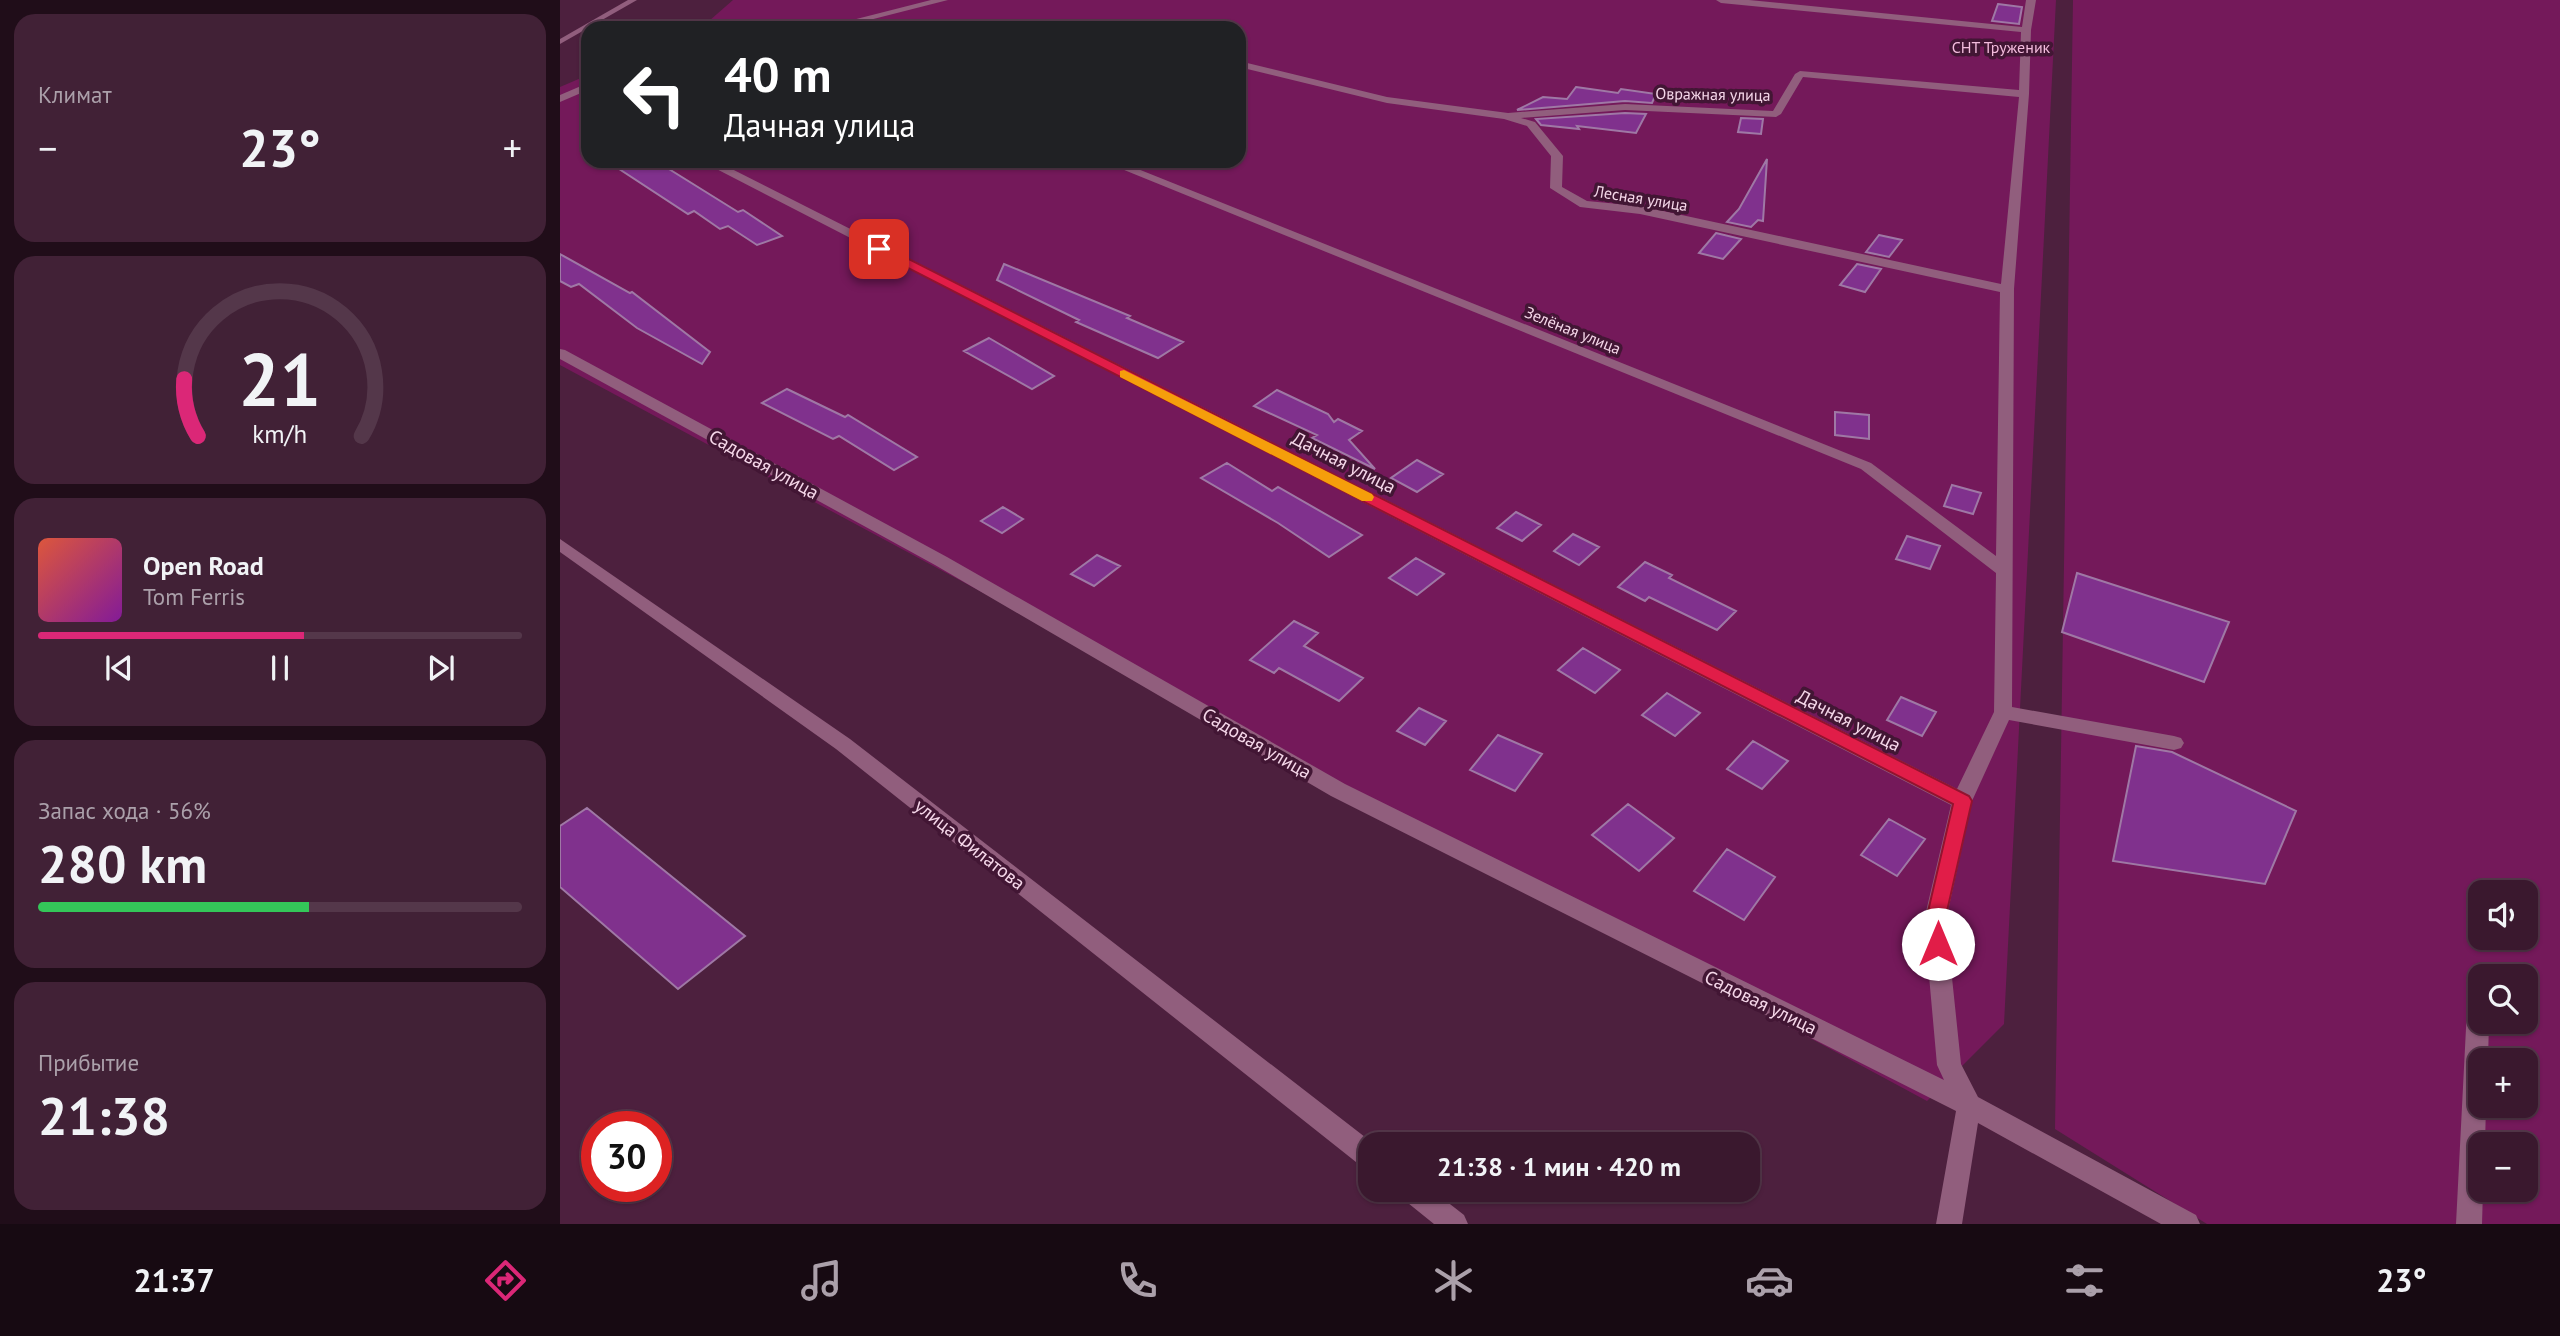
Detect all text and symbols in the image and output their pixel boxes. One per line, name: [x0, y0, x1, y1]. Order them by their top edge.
park label: СНТ Труженик: [1952, 37, 2051, 57]
text: 40 m: [724, 42, 831, 106]
icon: left: [609, 49, 700, 140]
text: Климат: [38, 80, 112, 109]
street label: Овражная улица: [1655, 83, 1771, 105]
text: Дачная улица: [724, 104, 915, 146]
text: 23°: [239, 114, 321, 181]
text: −: [38, 123, 57, 172]
text: +: [503, 123, 522, 172]
street label: Лесная улица: [1592, 181, 1689, 215]
pin: [849, 219, 909, 279]
icon: arrive: [860, 230, 898, 268]
street label: Зелёная улица: [1522, 302, 1624, 358]
text: 21: [239, 332, 321, 426]
text: km/h: [253, 418, 307, 450]
street label: Садовая улица: [705, 424, 823, 504]
street label: Дачная улица: [1288, 426, 1400, 498]
text: Open Road: [143, 549, 264, 582]
text: Tom Ferris: [143, 582, 245, 611]
icon: previous: [100, 649, 138, 687]
icon: pause: [261, 649, 299, 687]
icon: next: [422, 649, 460, 687]
street label: Дачная улица: [1793, 684, 1905, 756]
street label: Садовая улица: [1198, 702, 1316, 784]
street label: улица Филатова: [910, 793, 1030, 895]
text: Запас хода · 56%: [38, 796, 211, 825]
text: 280 km: [38, 830, 207, 897]
map controls: [2468, 880, 2538, 1202]
button: sound: [2468, 880, 2538, 950]
position arrow: [1901, 907, 1975, 981]
street label: Садовая улица: [1701, 964, 1821, 1040]
button: search: [2468, 964, 2538, 1034]
text: Прибытие: [38, 1048, 139, 1077]
button: +: [2468, 1048, 2538, 1118]
text: 21:38: [38, 1082, 170, 1149]
speed limit sign: 30: [581, 1111, 672, 1202]
button: −: [2468, 1132, 2538, 1202]
text: 21:38 · 1 мин · 420 m: [1437, 1150, 1681, 1183]
icon: directions: [481, 1256, 530, 1305]
icon: music: [797, 1256, 846, 1305]
icon: phone: [1113, 1256, 1162, 1305]
icon: climate: [1429, 1256, 1478, 1305]
icon: car: [1745, 1256, 1794, 1305]
icon: filters: [2060, 1256, 2109, 1305]
text: 21:37: [133, 1259, 215, 1301]
text: 23°: [2376, 1259, 2427, 1301]

